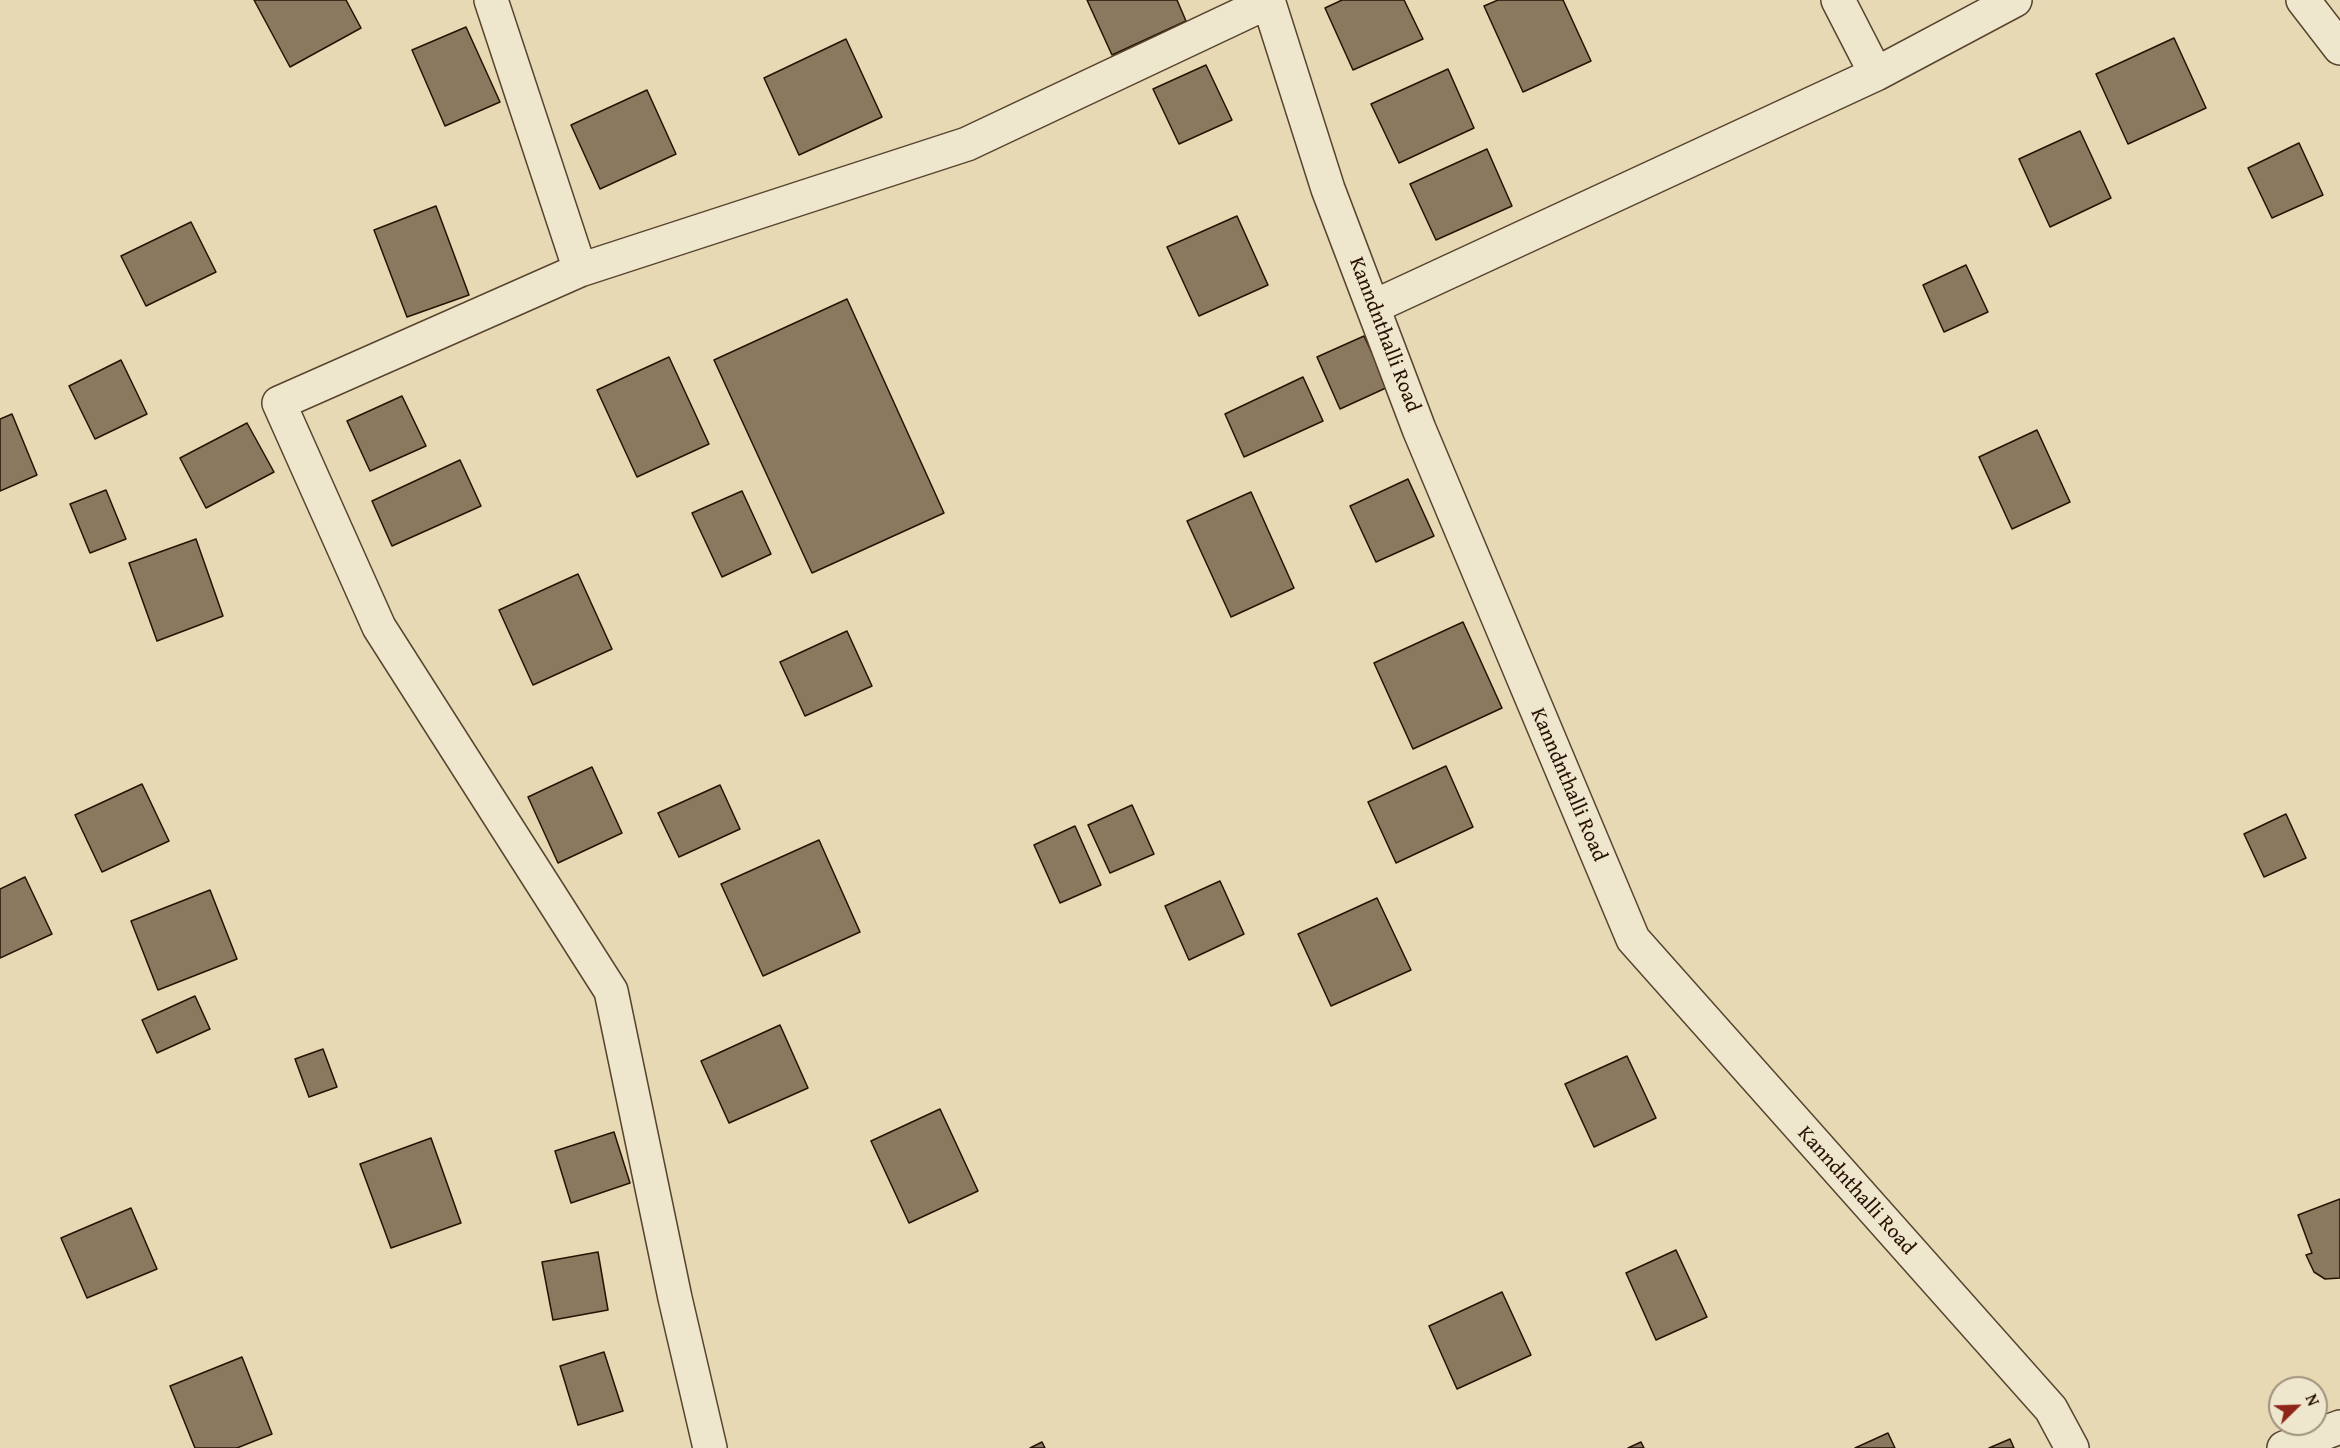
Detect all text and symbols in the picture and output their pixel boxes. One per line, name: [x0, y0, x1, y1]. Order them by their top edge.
street label: Kanndnthalli Road: [1343, 254, 1425, 416]
street label: Kanndnthalli Road: [1524, 704, 1612, 866]
street label: Kanndnthalli Road: [1792, 1122, 1920, 1260]
north arrow: [2268, 1376, 2328, 1436]
text: N: [2300, 1390, 2326, 1409]

